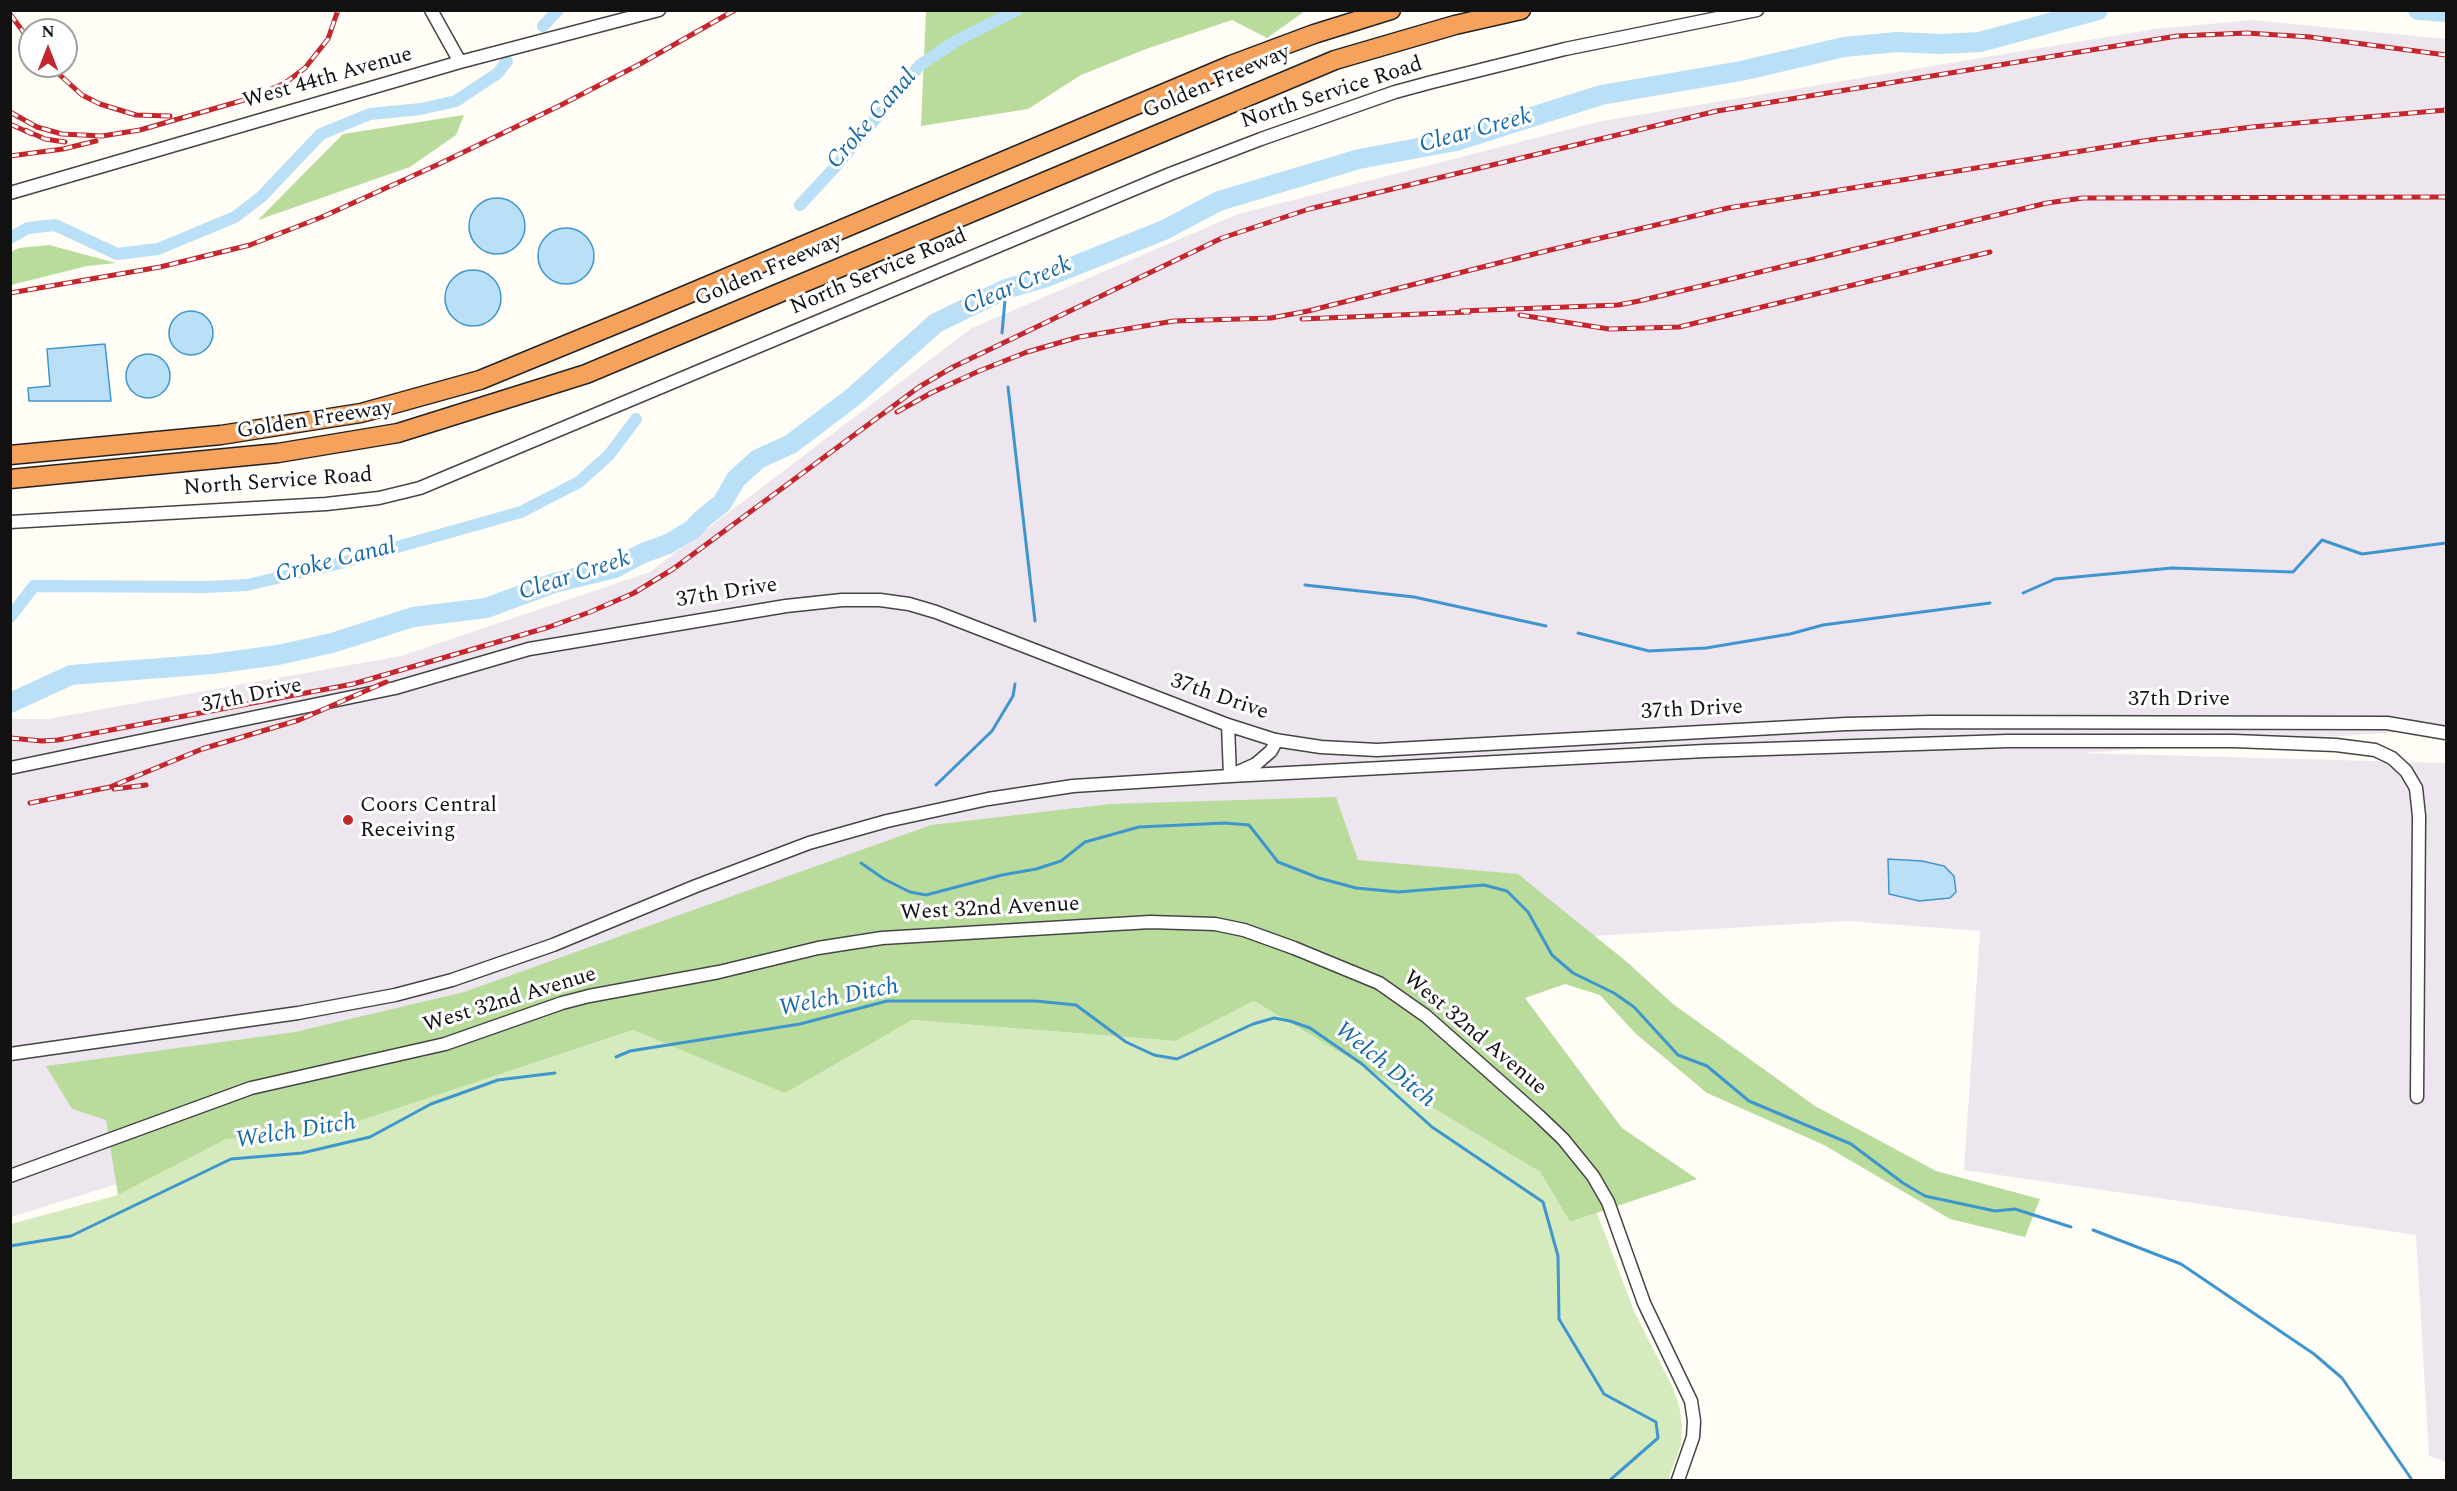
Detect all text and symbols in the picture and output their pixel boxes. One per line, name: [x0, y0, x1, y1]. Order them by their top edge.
north arrow: [18, 18, 78, 78]
text: N: [41, 20, 55, 44]
street label: Golden Freeway: [1140, 40, 1294, 126]
street label: West 44th Avenue: [240, 42, 416, 116]
street label: North Service Road: [1238, 52, 1426, 136]
water label: Croke Canal: [822, 64, 924, 176]
water label: Clear Creek: [1417, 103, 1535, 161]
street label: North Service Road: [787, 224, 971, 322]
street label: Golden Freeway: [692, 228, 846, 314]
water label: Clear Creek: [959, 251, 1077, 323]
street label: Golden Freeway: [235, 396, 395, 446]
street label: North Service Road: [183, 463, 373, 503]
water label: Croke Canal: [273, 533, 399, 591]
water label: Clear Creek: [516, 545, 634, 609]
street label: 37th Drive: [675, 573, 779, 615]
street label: 37th Drive: [1166, 669, 1272, 727]
street label: 37th Drive: [199, 673, 305, 721]
street label: 37th Drive: [2128, 688, 2230, 714]
street label: 37th Drive: [1640, 695, 1744, 727]
place label: Coors Central Receiving: [360, 794, 497, 846]
marker: Coors Central Receiving: [341, 813, 355, 827]
street label: West 32nd Avenue: [900, 892, 1080, 928]
street label: West 32nd Avenue: [420, 962, 600, 1040]
street label: West 32nd Avenue: [1397, 966, 1551, 1102]
water label: Welch Ditch: [777, 973, 901, 1025]
water label: Welch Ditch: [1328, 1017, 1440, 1115]
water label: Welch Ditch: [234, 1109, 358, 1157]

